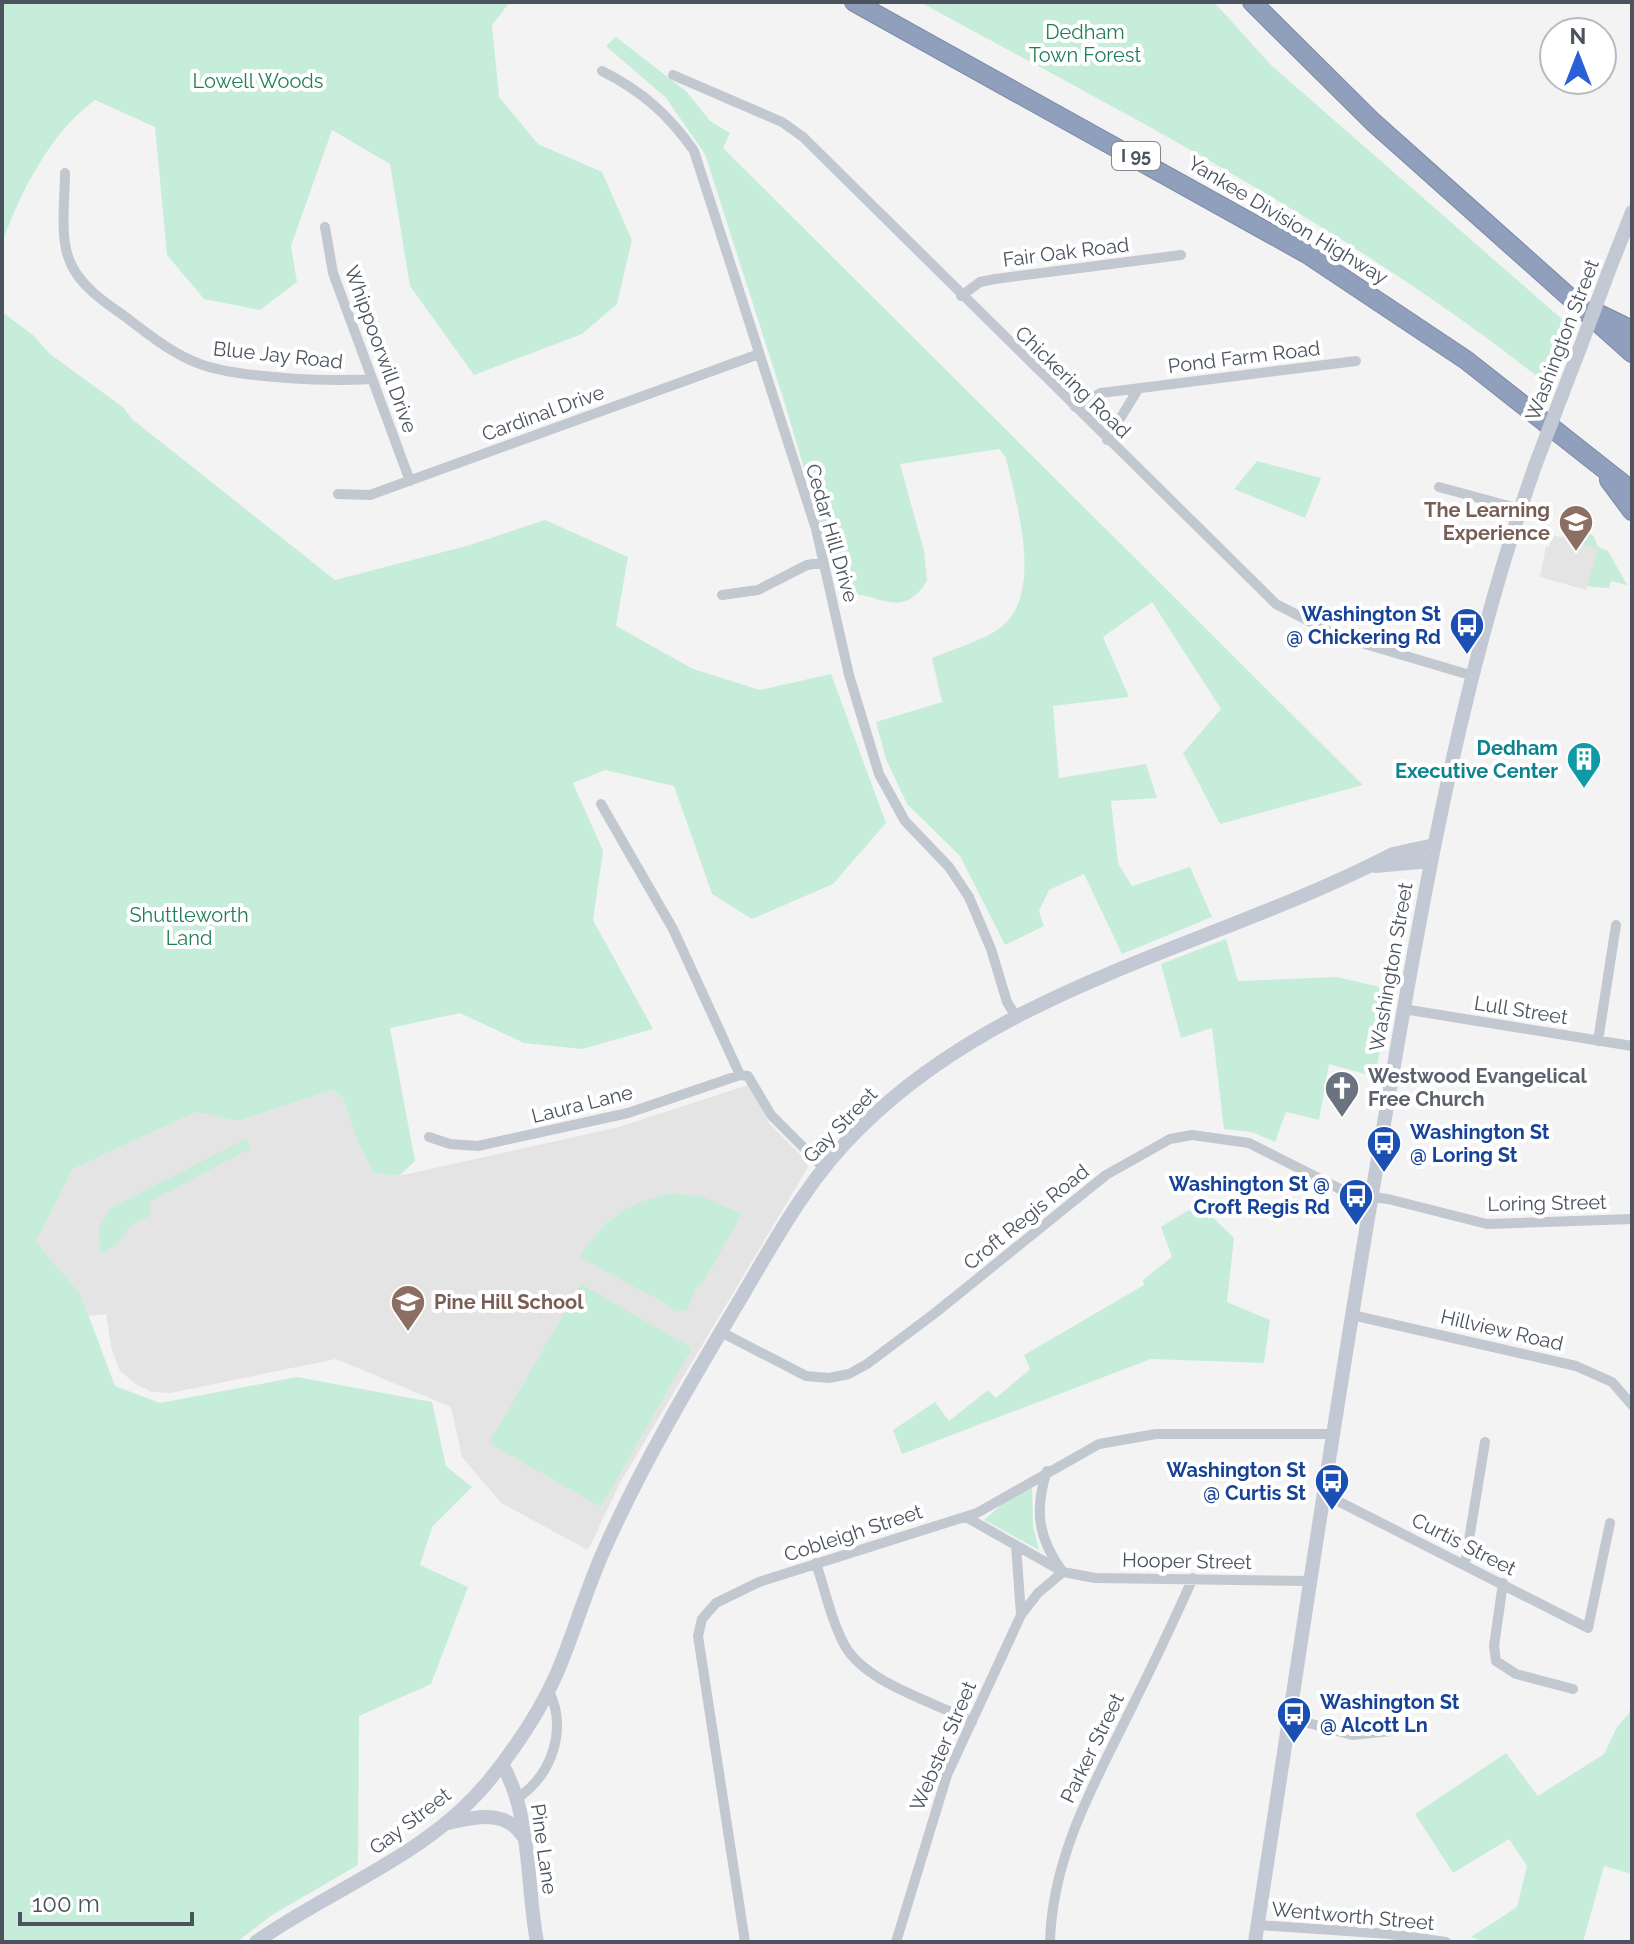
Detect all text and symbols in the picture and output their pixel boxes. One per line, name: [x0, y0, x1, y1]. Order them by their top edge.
north arrow: [1538, 16, 1618, 96]
park label: Dedham Town Forest: [1029, 20, 1141, 67]
text: N: [1570, 23, 1586, 49]
park label: Lowell Woods: [193, 69, 323, 93]
road number: I 95: [1112, 142, 1160, 170]
street label: Yankee Division Highway: [1184, 151, 1393, 289]
street label: Fair Oak Road: [1002, 232, 1130, 272]
street label: Washington Street: [1520, 256, 1604, 424]
street label: Whippoorwill Drive: [340, 262, 422, 436]
street label: Chickering Road: [1010, 321, 1136, 443]
street label: Blue Jay Road: [212, 336, 344, 374]
street label: Pond Farm Road: [1167, 336, 1321, 378]
street label: Cardinal Drive: [479, 380, 608, 446]
street label: Cedar Hill Drive: [801, 461, 863, 605]
place label: The Learning Experience: [1424, 498, 1550, 545]
school or university icon: The Learning Experience: [1557, 503, 1595, 553]
place label: Washington St @ Chickering Rd: [1286, 602, 1441, 649]
bus stop icon: Washington St @ Chickering Rd: [1448, 606, 1486, 656]
place label: Dedham Executive Center: [1395, 736, 1558, 783]
building icon: Dedham Executive Center: [1565, 740, 1603, 790]
street label: Washington Street: [1364, 880, 1418, 1053]
park label: Shuttleworth Land: [129, 903, 249, 950]
street label: Lull Street: [1473, 991, 1570, 1029]
place label: Westwood Evangelical Free Church: [1368, 1064, 1587, 1111]
church icon: Westwood Evangelical Free Church: [1323, 1069, 1361, 1119]
street label: Laura Lane: [529, 1080, 635, 1128]
street label: Gay Street: [798, 1082, 882, 1168]
place label: Washington St @ Loring St: [1410, 1120, 1550, 1167]
bus stop icon: Washington St @ Loring St: [1365, 1124, 1403, 1174]
street label: Croft Regis Road: [958, 1159, 1094, 1275]
place label: Washington St @ Croft Regis Rd: [1169, 1172, 1330, 1219]
bus stop icon: Washington St @ Croft Regis Rd: [1337, 1177, 1375, 1227]
street label: Loring Street: [1487, 1190, 1607, 1216]
school or university icon: Pine Hill School: [389, 1283, 427, 1333]
place label: Pine Hill School: [434, 1290, 584, 1314]
street label: Hillview Road: [1438, 1304, 1566, 1356]
place label: Washington St @ Curtis St: [1167, 1458, 1306, 1505]
bus stop icon: Washington St @ Curtis St: [1313, 1462, 1351, 1512]
street label: Cobleigh Street: [781, 1499, 925, 1567]
street label: Curtis Street: [1408, 1507, 1520, 1581]
street label: Hooper Street: [1122, 1548, 1252, 1574]
street label: Webster Street: [905, 1677, 981, 1815]
street label: Parker Street: [1055, 1689, 1129, 1807]
place label: Washington St @ Alcott Ln: [1320, 1690, 1460, 1737]
bus stop icon: Washington St @ Alcott Ln: [1275, 1695, 1313, 1745]
street label: Gay Street: [365, 1782, 456, 1859]
street label: Pine Lane: [526, 1802, 562, 1896]
scale bar: [20, 1876, 192, 1926]
text: 100 m: [32, 1889, 100, 1918]
street label: Wentworth Street: [1271, 1897, 1436, 1935]

